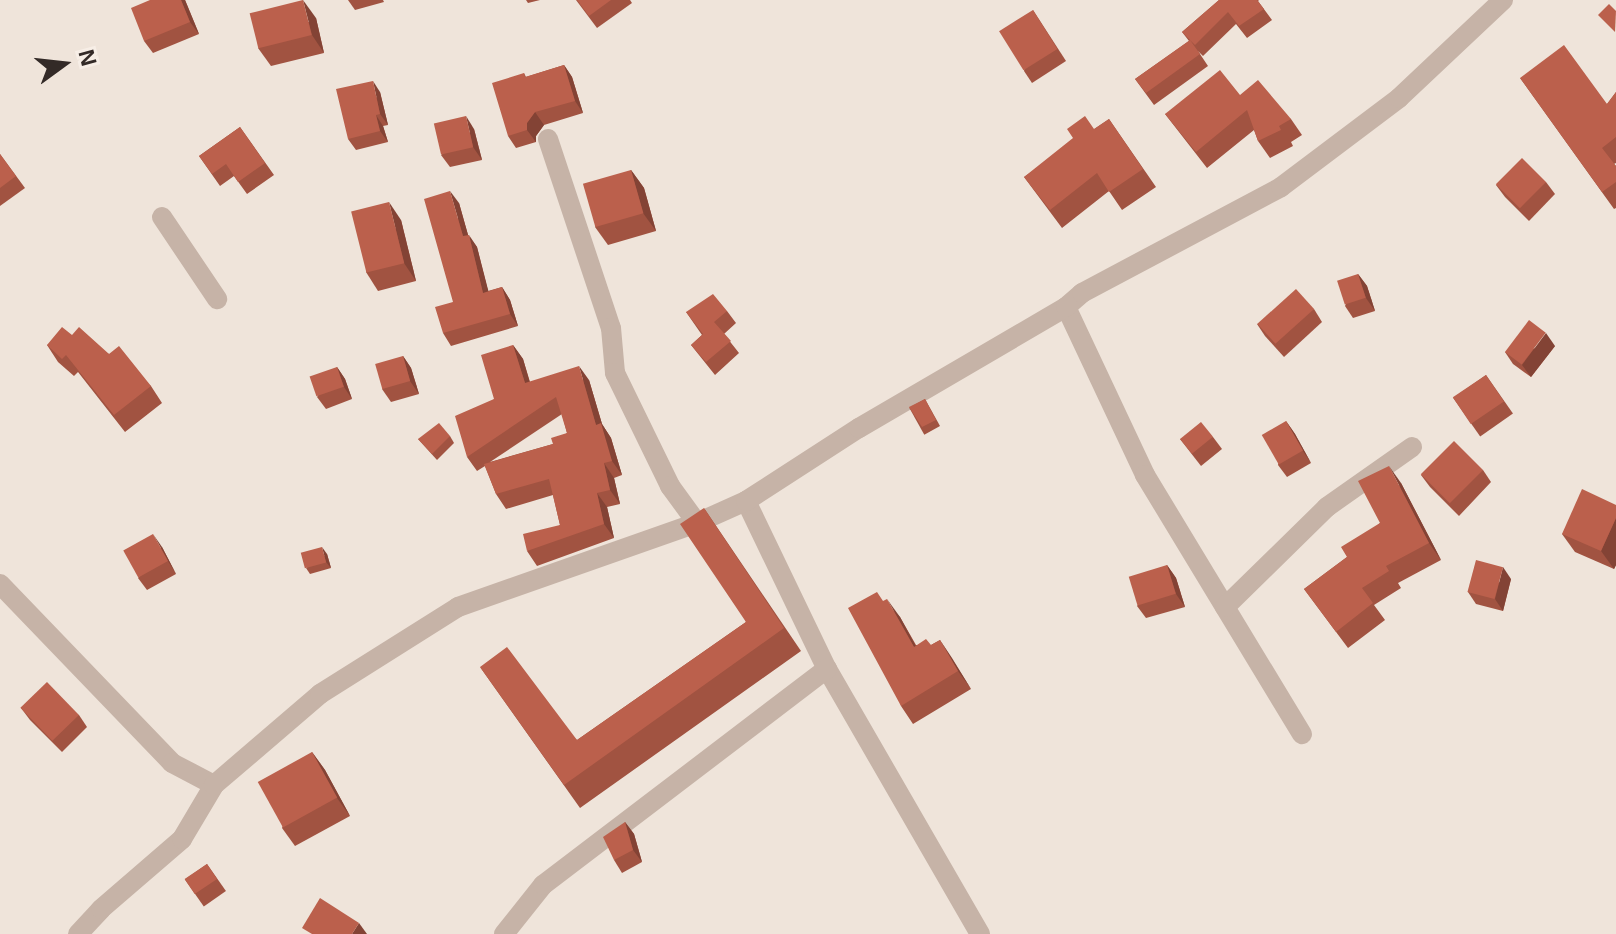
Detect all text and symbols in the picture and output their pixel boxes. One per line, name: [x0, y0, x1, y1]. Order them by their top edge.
north arrow: [24, 24, 104, 104]
text: N: [74, 47, 102, 69]

